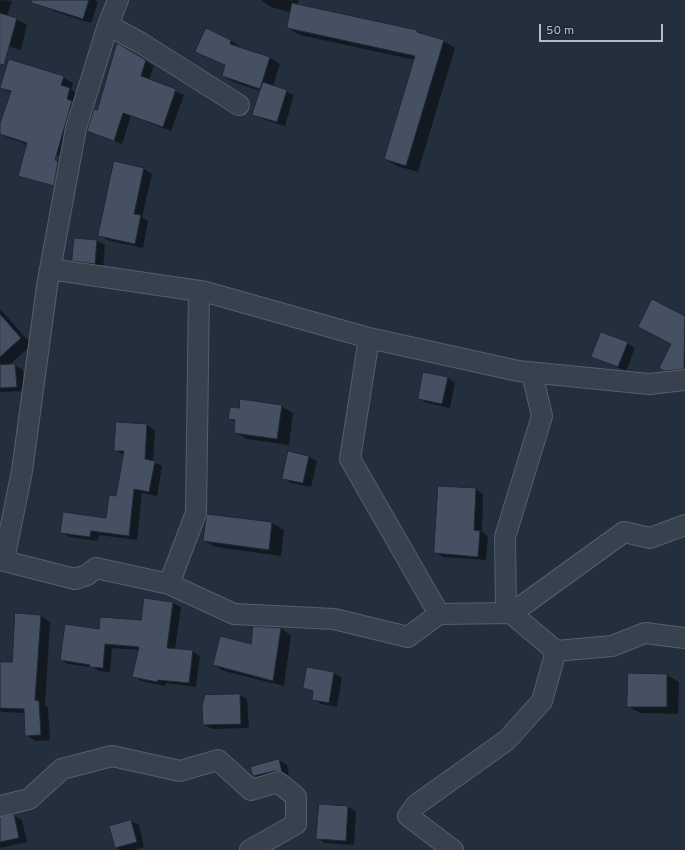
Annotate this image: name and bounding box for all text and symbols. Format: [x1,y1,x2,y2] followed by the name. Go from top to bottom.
[541,16,665,42] scale bar
[546,23,574,39] text: 50 m

